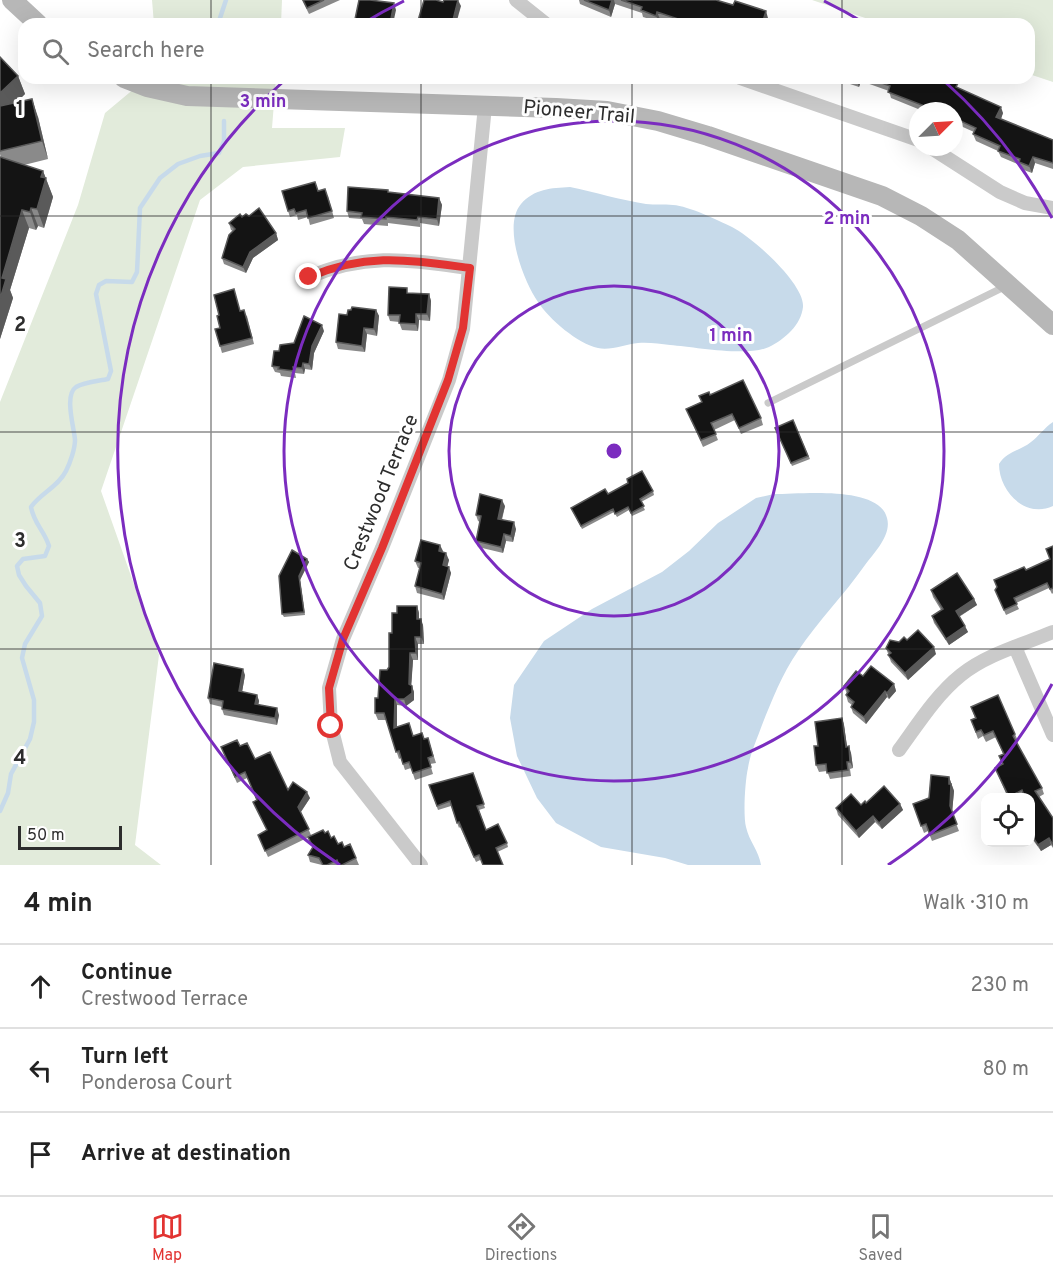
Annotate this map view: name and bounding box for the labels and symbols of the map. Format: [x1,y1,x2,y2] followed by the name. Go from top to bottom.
[240,91,286,114] text: 3 min
[522,95,636,131] street label: Pioneer Trail
[16,97,24,123] text: 1
[909,102,963,156] north arrow
[823,208,871,231] text: 2 min
[295,263,321,289] route end
[14,313,26,339] text: 2
[709,325,753,348] text: 1 min
[339,411,425,575] street label: Crestwood Terrace
[604,441,624,461] centre of rings
[14,529,26,555] text: 3
[317,712,343,738] route start
[14,746,26,772] text: 4
[18,823,122,850] scale bar

